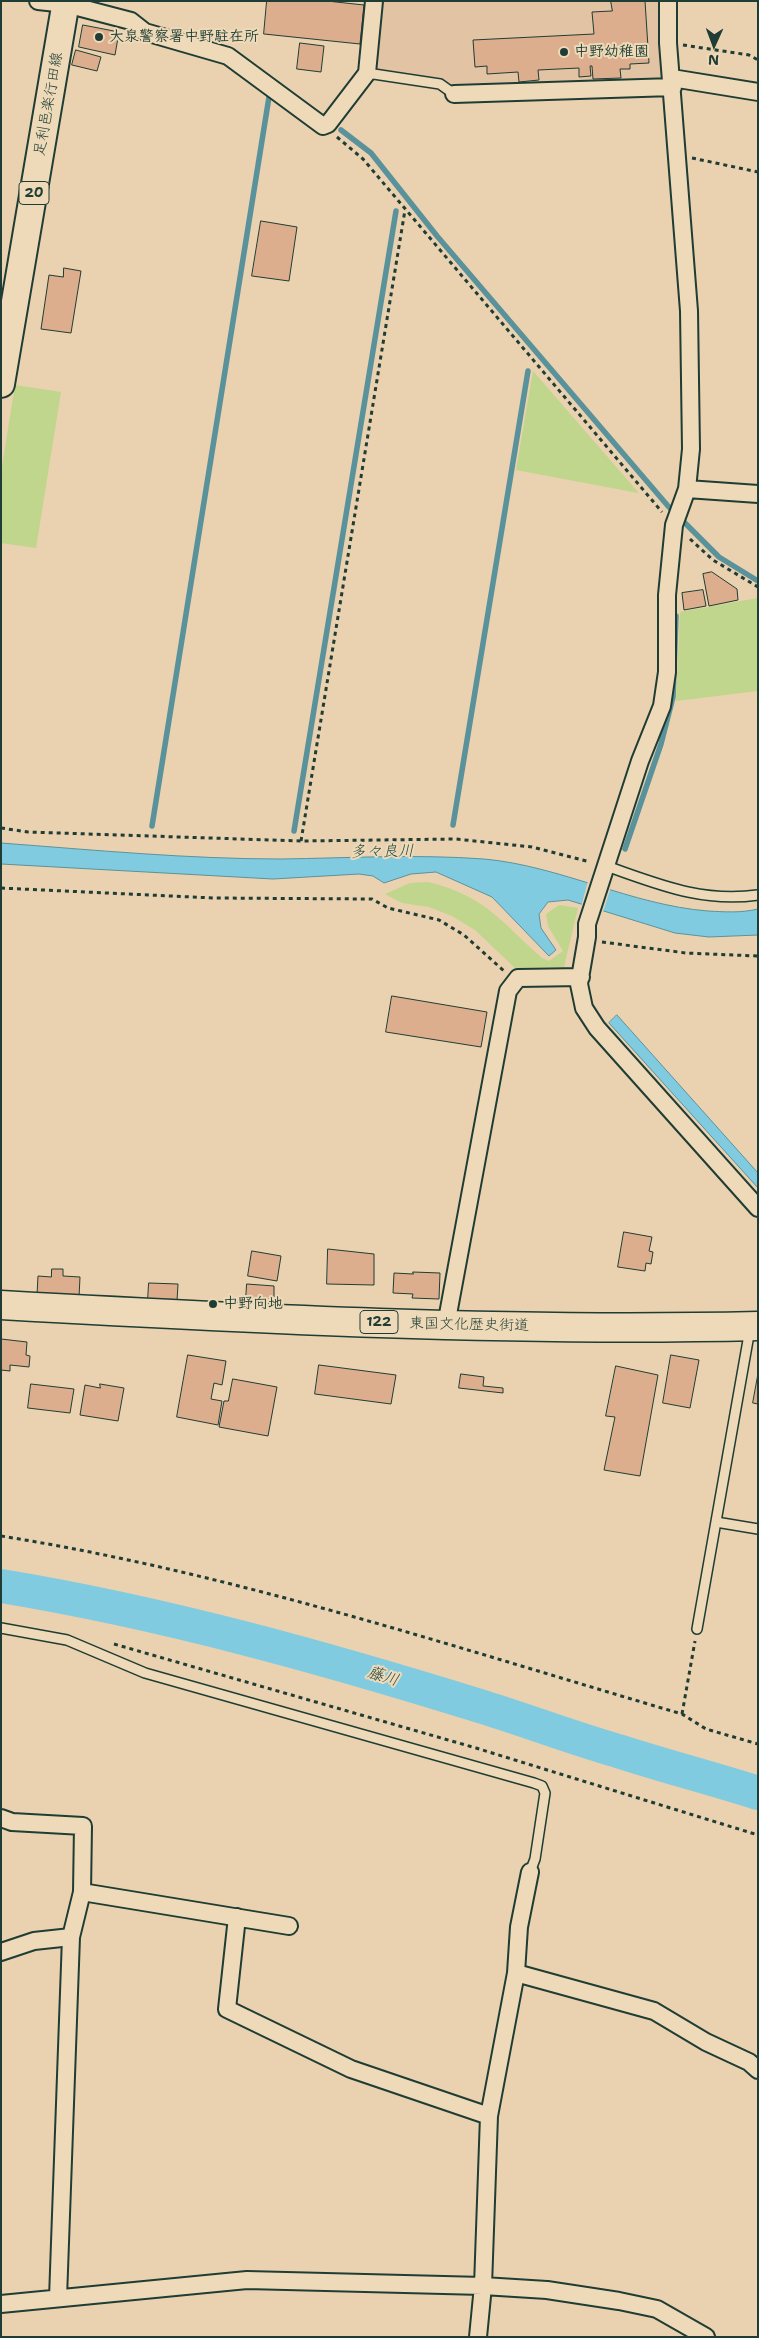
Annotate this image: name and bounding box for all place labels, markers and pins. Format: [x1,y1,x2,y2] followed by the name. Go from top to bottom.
[109,28,259,46] place label: 大泉警察署中野駐在所
[93,31,105,43] marker: 大泉警察署中野駐在所
[574,43,649,61] place label: 中野幼稚園
[558,46,570,58] marker: 中野幼稚園
[223,1295,283,1313] place label: 中野向地
[207,1298,219,1310] marker: 中野向地

